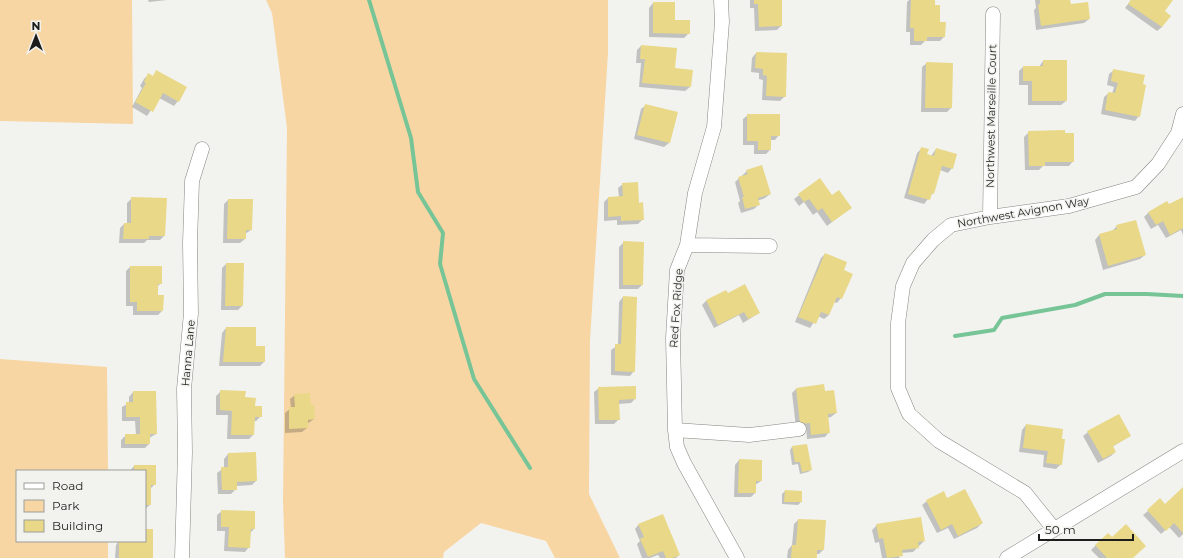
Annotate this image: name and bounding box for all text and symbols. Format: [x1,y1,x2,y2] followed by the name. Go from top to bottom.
[16,16,56,56] north arrow
[32,19,40,33] text: N
[983,43,999,188] street label: Northwest Marseille Court
[956,193,1090,230] street label: Northwest Avignon Way
[666,267,686,348] street label: Red Fox Ridge
[178,319,198,387] street label: Hanna Lane
[16,470,146,542] legend
[52,478,83,493] text: Road
[52,498,80,513] text: Park
[1039,516,1133,542] scale bar
[52,518,103,533] text: Building
[1045,522,1076,537] text: 50 m

